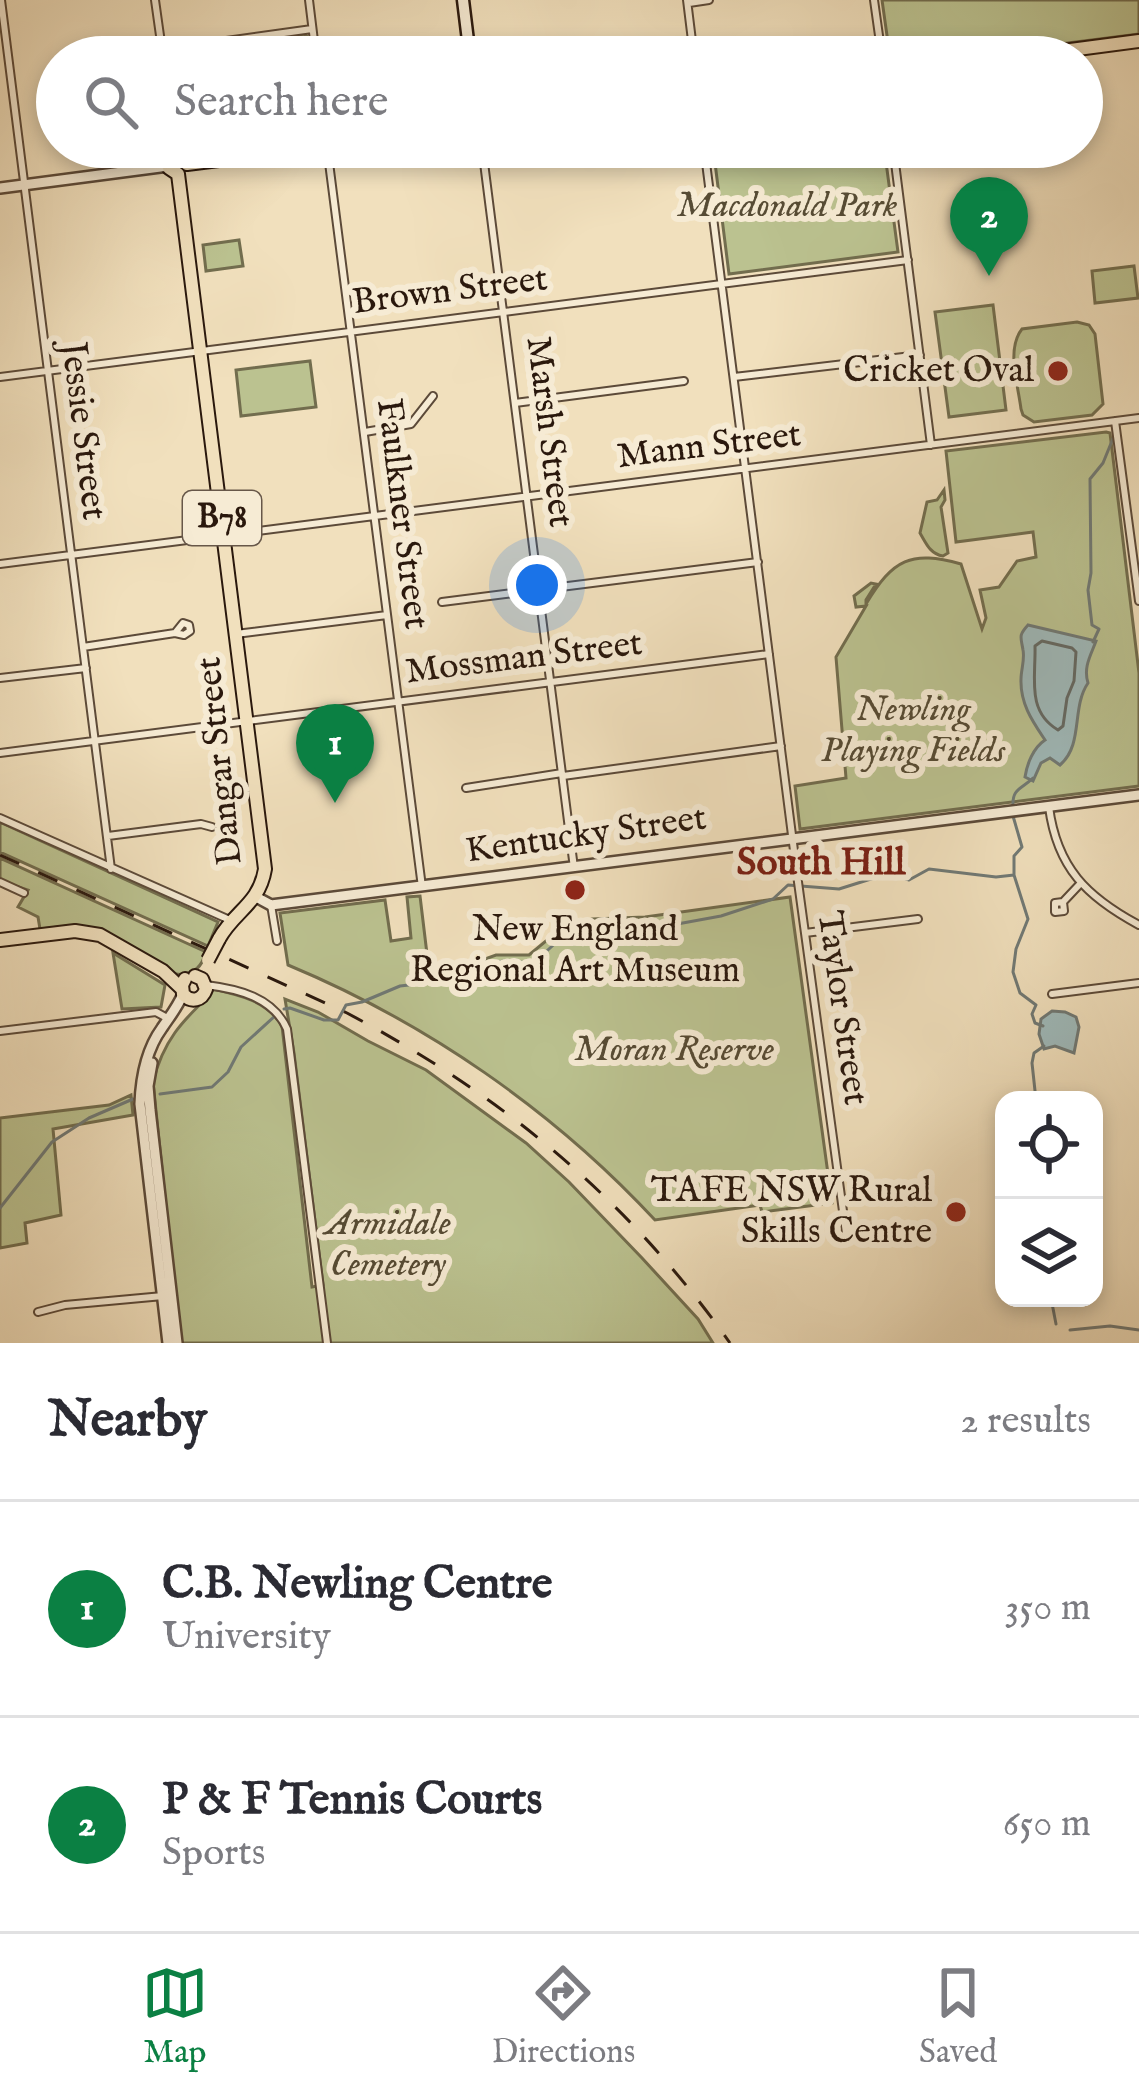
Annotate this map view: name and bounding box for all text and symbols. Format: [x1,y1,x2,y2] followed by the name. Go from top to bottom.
[36,36,1103,168] search box
[78,69,144,135] icon: search
[174,74,388,131] text: Search here
[950,177,1028,276] pin: 2
[676,183,898,229] park label: Macdonald Park
[350,256,550,326] street label: Brown Street
[514,334,584,530] street label: Marsh Street
[49,335,117,523] street label: Jessie Street
[843,348,1034,394] place label: Cricket Oval
[1045,358,1071,384] marker: Cricket Oval
[365,396,439,632] street label: Faulkner Street
[614,412,804,480] street label: Mann Street
[183,491,261,545] road number: B78
[507,555,567,615] your location
[403,621,645,695] street label: Mossman Street
[186,655,254,867] street label: Dangar Street
[821,687,1006,774] park label: Newling Playing Fields
[296,704,374,803] pin: 1
[463,795,709,875] street label: Kentucky Street
[736,839,907,888] district label: South Hill
[562,877,588,903] marker: New England Regional Art Museum
[410,907,740,994] place label: New England Regional Art Museum
[806,908,878,1108] street label: Taylor Street
[574,1027,774,1073] park label: Moran Reserve
[995,1091,1103,1307] map controls
[995,1091,1103,1199] button: locate
[651,1168,932,1255] place label: TAFE NSW Rural Skills Centre
[943,1199,969,1225] marker: TAFE NSW Rural Skills Centre
[995,1199,1103,1307] button: layers
[321,1201,451,1288] park label: Armidale Cemetery
[48,1389,207,1454] text: Nearby
[960,1397,1091,1446] text: 2 results
[162,1556,552,1613] text: C.B. Newling Centre
[80,1584,94,1633] text: 1
[1005,1584,1091,1633] text: 350 m
[162,1613,331,1662] text: University
[162,1772,542,1829] text: P & F Tennis Courts
[78,1800,96,1849] text: 2
[1003,1800,1091,1849] text: 650 m
[162,1829,265,1878] text: Sports
[142,1960,208,2074] tab: Map
[492,1960,635,2074] tab: Directions
[919,1960,997,2074] tab: Saved

